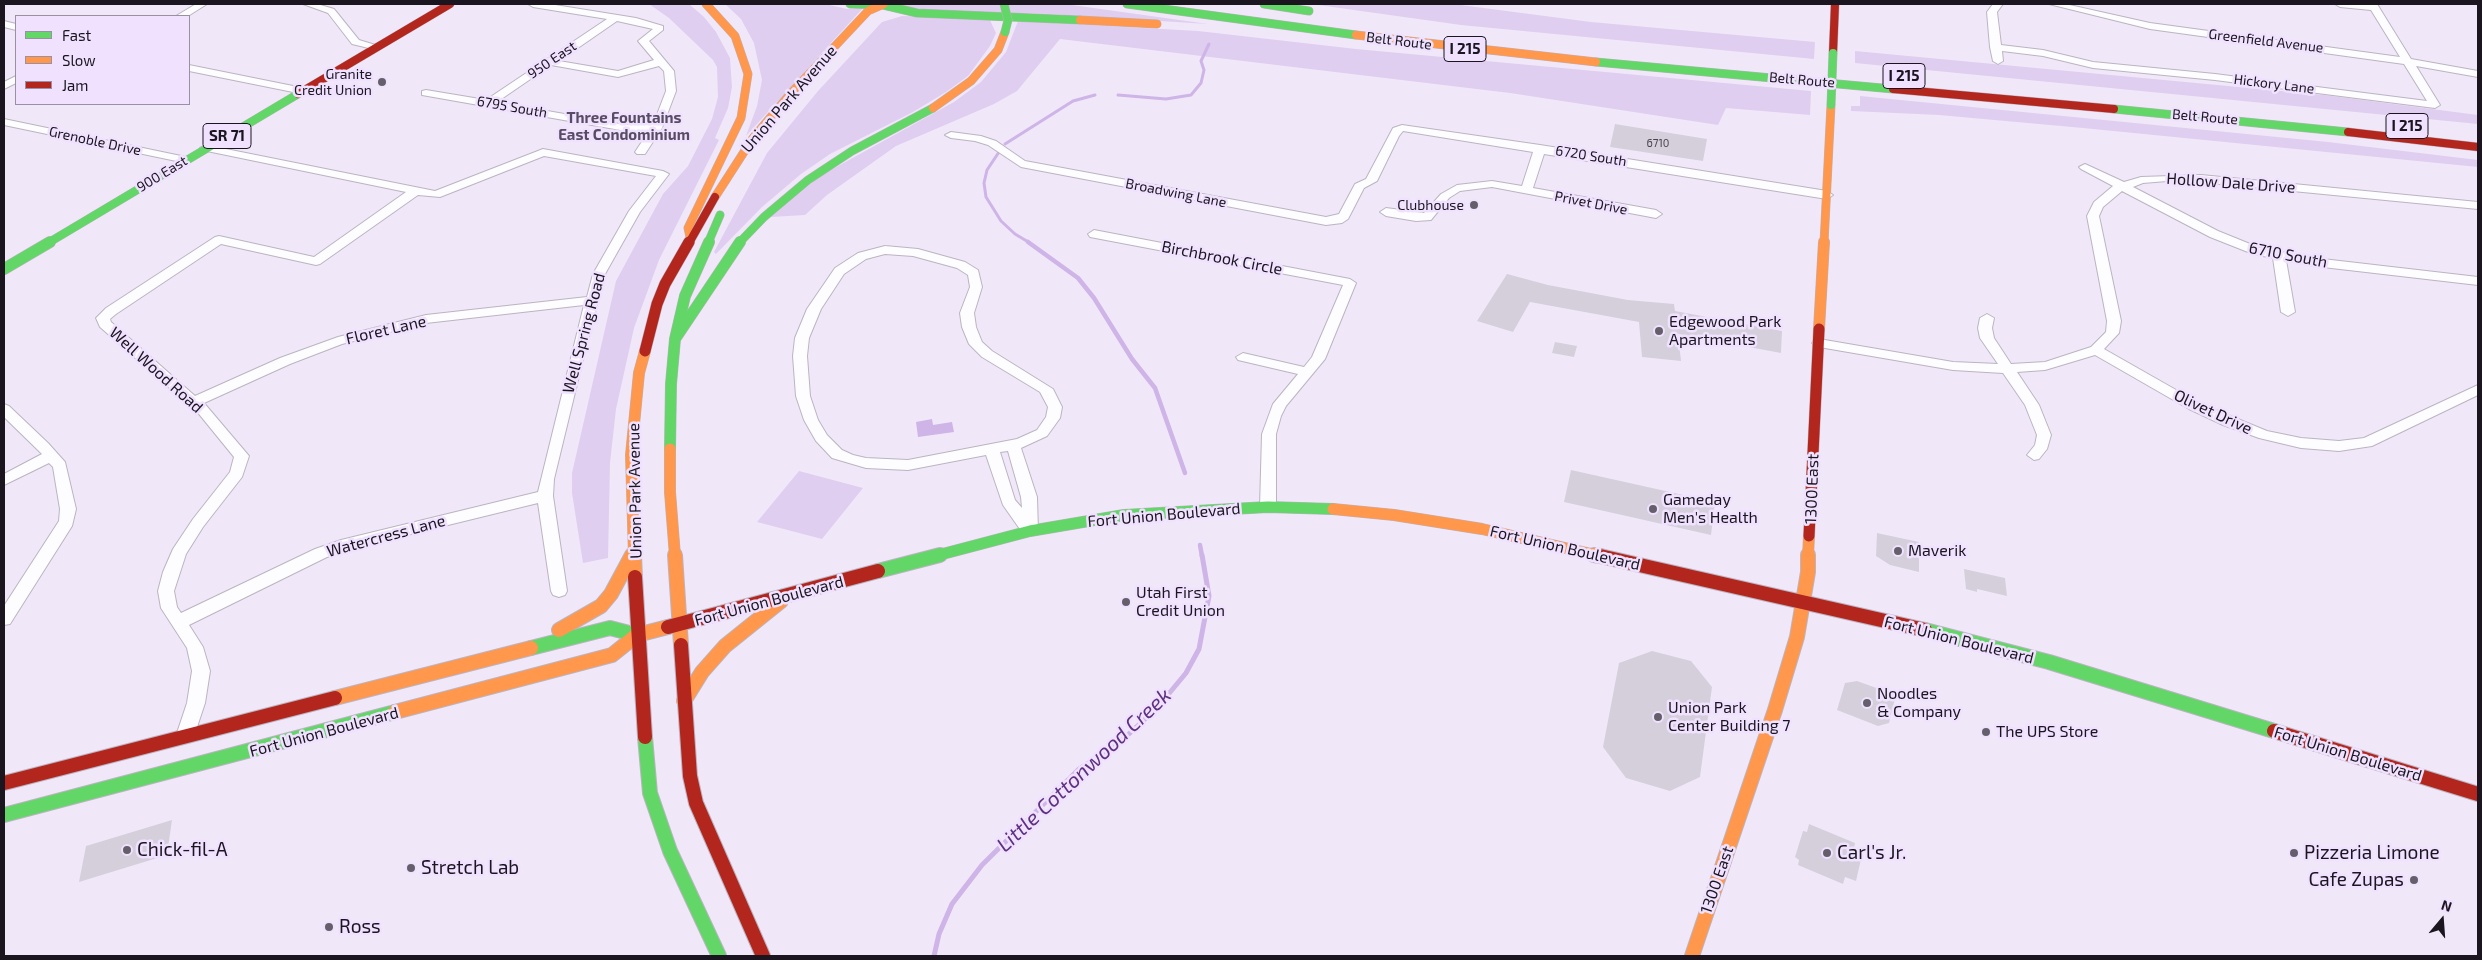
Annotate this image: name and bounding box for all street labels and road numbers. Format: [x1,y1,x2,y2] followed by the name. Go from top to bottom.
[2208,26,2324,56] street label: Greenfield Avenue
[1365,29,1433,53] street label: Belt Route
[1444,36,1486,62] road number: I 215
[524,38,580,82] street label: 950 East
[737,41,841,157] street label: Union Park Avenue
[1883,64,1925,88] road number: I 215
[1768,69,1836,91] street label: Belt Route
[2233,71,2315,97] street label: Hickory Lane
[476,93,548,121] street label: 6795 South
[2171,106,2239,128] street label: Belt Route
[2386,114,2428,138] road number: I 215
[47,123,143,159] street label: Grenoble Drive
[203,124,251,148] road number: SR 71
[1554,142,1628,170] street label: 6720 South
[134,152,190,196] street label: 900 East
[2166,169,2296,197] street label: Hollow Dale Drive
[1124,175,1228,211] street label: Broadwing Lane
[1553,188,1629,218] street label: Privet Drive
[1160,237,1284,279] street label: Birchbrook Circle
[2247,238,2329,272] street label: 6710 South
[559,271,609,395] street label: Well Spring Road
[344,311,428,349] street label: Floret Lane
[105,323,207,417] street label: Well Wood Road
[2171,386,2255,438] street label: Olivet Drive
[624,423,646,559] street label: Union Park Avenue
[1801,454,1823,524] street label: 1300 East
[1087,499,1241,531] street label: Fort Union Boulevard
[325,511,447,561] street label: Watercress Lane
[1488,521,1642,575] street label: Fort Union Boulevard
[692,572,846,630] street label: Fort Union Boulevard
[1882,612,2036,668] street label: Fort Union Boulevard
[247,703,401,761] street label: Fort Union Boulevard
[2272,722,2424,786] street label: Fort Union Boulevard
[1697,844,1737,916] street label: 1300 East

